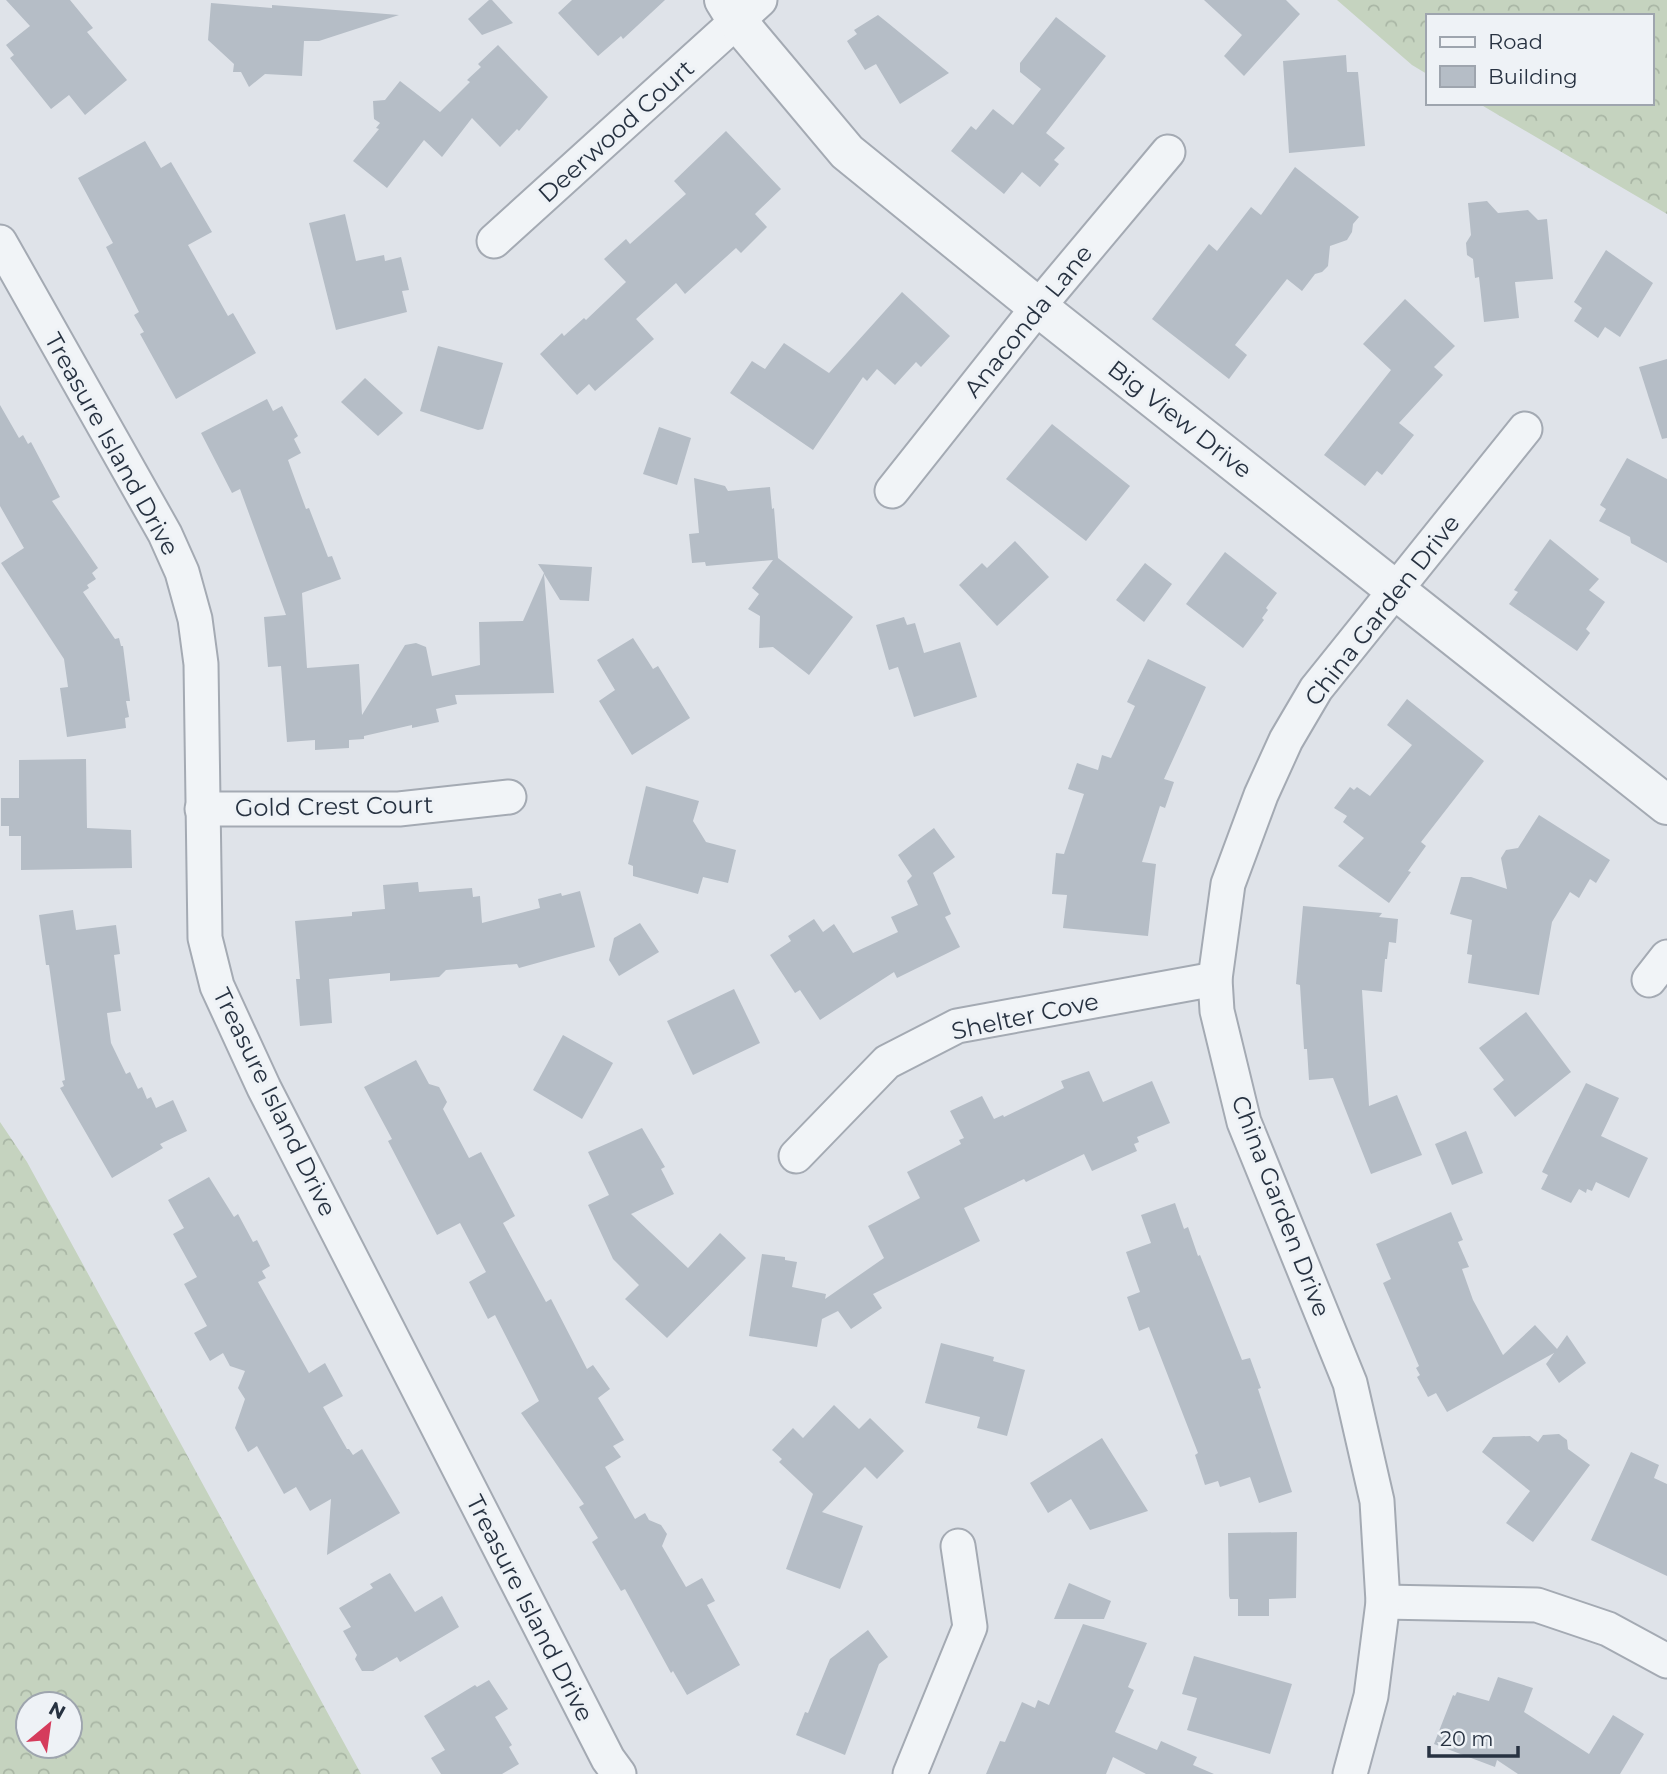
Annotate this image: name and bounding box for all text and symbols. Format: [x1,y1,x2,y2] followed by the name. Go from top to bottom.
[1426,14,1653,105] legend
[1488,29,1543,54] text: Road
[532,53,700,209] street label: Deerwood Court
[1488,64,1578,89] text: Building
[958,239,1098,403] street label: Anaconda Lane
[39,328,185,560] street label: Treasure Island Drive
[1102,354,1258,484] street label: Big View Drive
[1298,509,1466,711] street label: China Garden Drive
[234,790,434,822] street label: Gold Crest Court
[207,983,343,1221] street label: Treasure Island Drive
[949,986,1101,1046] street label: Shelter Cove
[1225,1091,1337,1321] street label: China Garden Drive
[460,1490,600,1726] street label: Treasure Island Drive
[14,1690,84,1760] north arrow
[45,1697,69,1724] text: N
[1429,1714,1518,1758] scale bar
[1440,1726,1494,1751] text: 20 m

